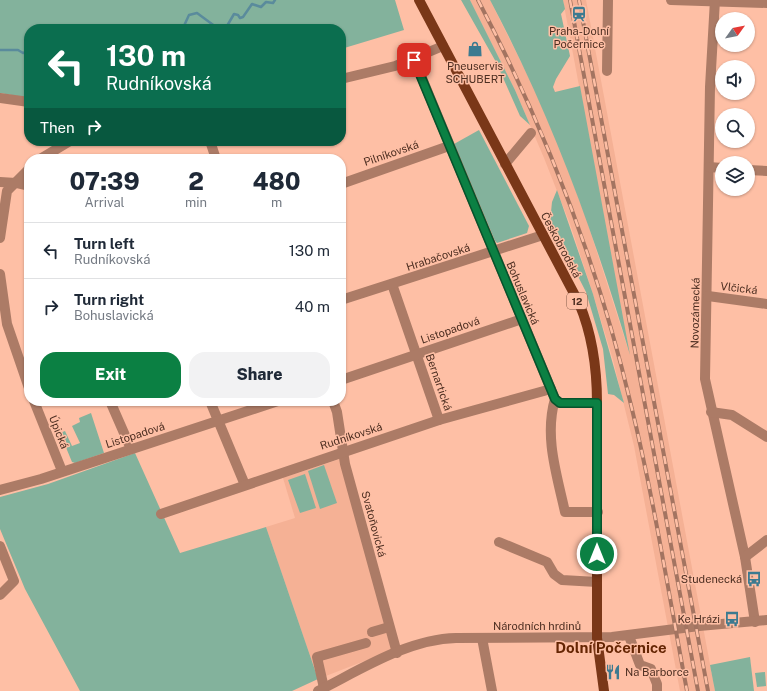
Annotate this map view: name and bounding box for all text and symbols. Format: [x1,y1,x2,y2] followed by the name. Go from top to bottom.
[570,5,588,23] station icon: Praha-Dolní Počernice
[715,12,755,52] north arrow
[715,12,755,196] map controls
[549,25,609,50] place label: Praha-Dolní Počernice
[106,39,186,72] text: 130 m
[40,40,92,92] icon: left
[466,40,484,58] shop icon: Pneuservis SCHUBERT
[397,43,431,77] pin
[403,49,425,71] icon: arrive
[445,60,505,85] place label: Pneuservis SCHUBERT
[715,60,755,100] button: sound
[106,73,212,94] text: Rudníkovská
[715,108,755,148] button: search
[83,116,105,138] icon: right
[40,119,75,136] text: Then
[362,138,420,168] street label: Pilníkovská
[715,156,755,196] button: layers
[69,167,140,195] text: 07:39
[188,167,204,195] text: 2
[252,167,301,195] text: 480
[84,195,125,210] text: Arrival
[185,195,207,210] text: min
[271,195,282,210] text: m
[539,210,584,280] street label: Českobrodská
[74,235,135,252] text: Turn left
[40,240,62,262] icon: left
[405,241,471,273] street label: Hrabačovská
[289,242,330,259] text: 130 m
[74,252,150,267] text: Rudníkovská
[504,260,542,326] street label: Bohuslavická
[688,277,702,349] street label: Novozámecká
[720,280,758,296] street label: Vlčická
[74,291,144,308] text: Turn right
[567,293,587,309] road number: 12
[40,296,62,318] icon: right
[295,298,330,315] text: 40 m
[74,308,154,323] text: Bohuslavická
[419,314,481,346] street label: Listopadová
[40,352,181,398] button: Exit
[189,352,330,398] button: Share
[424,352,454,412] street label: Bernartická
[47,413,72,450] street label: Úpická
[104,420,166,450] street label: Listopadová
[318,420,384,452] street label: Rudníkovská
[359,490,389,558] street label: Svatoňovická
[576,533,618,575] position arrow
[745,570,763,588] bus stop icon: Studenecká
[681,573,742,585] place label: Studenecká
[723,610,741,628] bus stop icon: Ke Hrázi
[677,613,720,625] place label: Ke Hrázi
[493,620,581,632] street label: Národních hrdinů
[555,639,667,656] district label: Dolní Počernice
[604,663,622,681] restaurant icon: Na Barborce
[625,666,689,678] place label: Na Barborce

